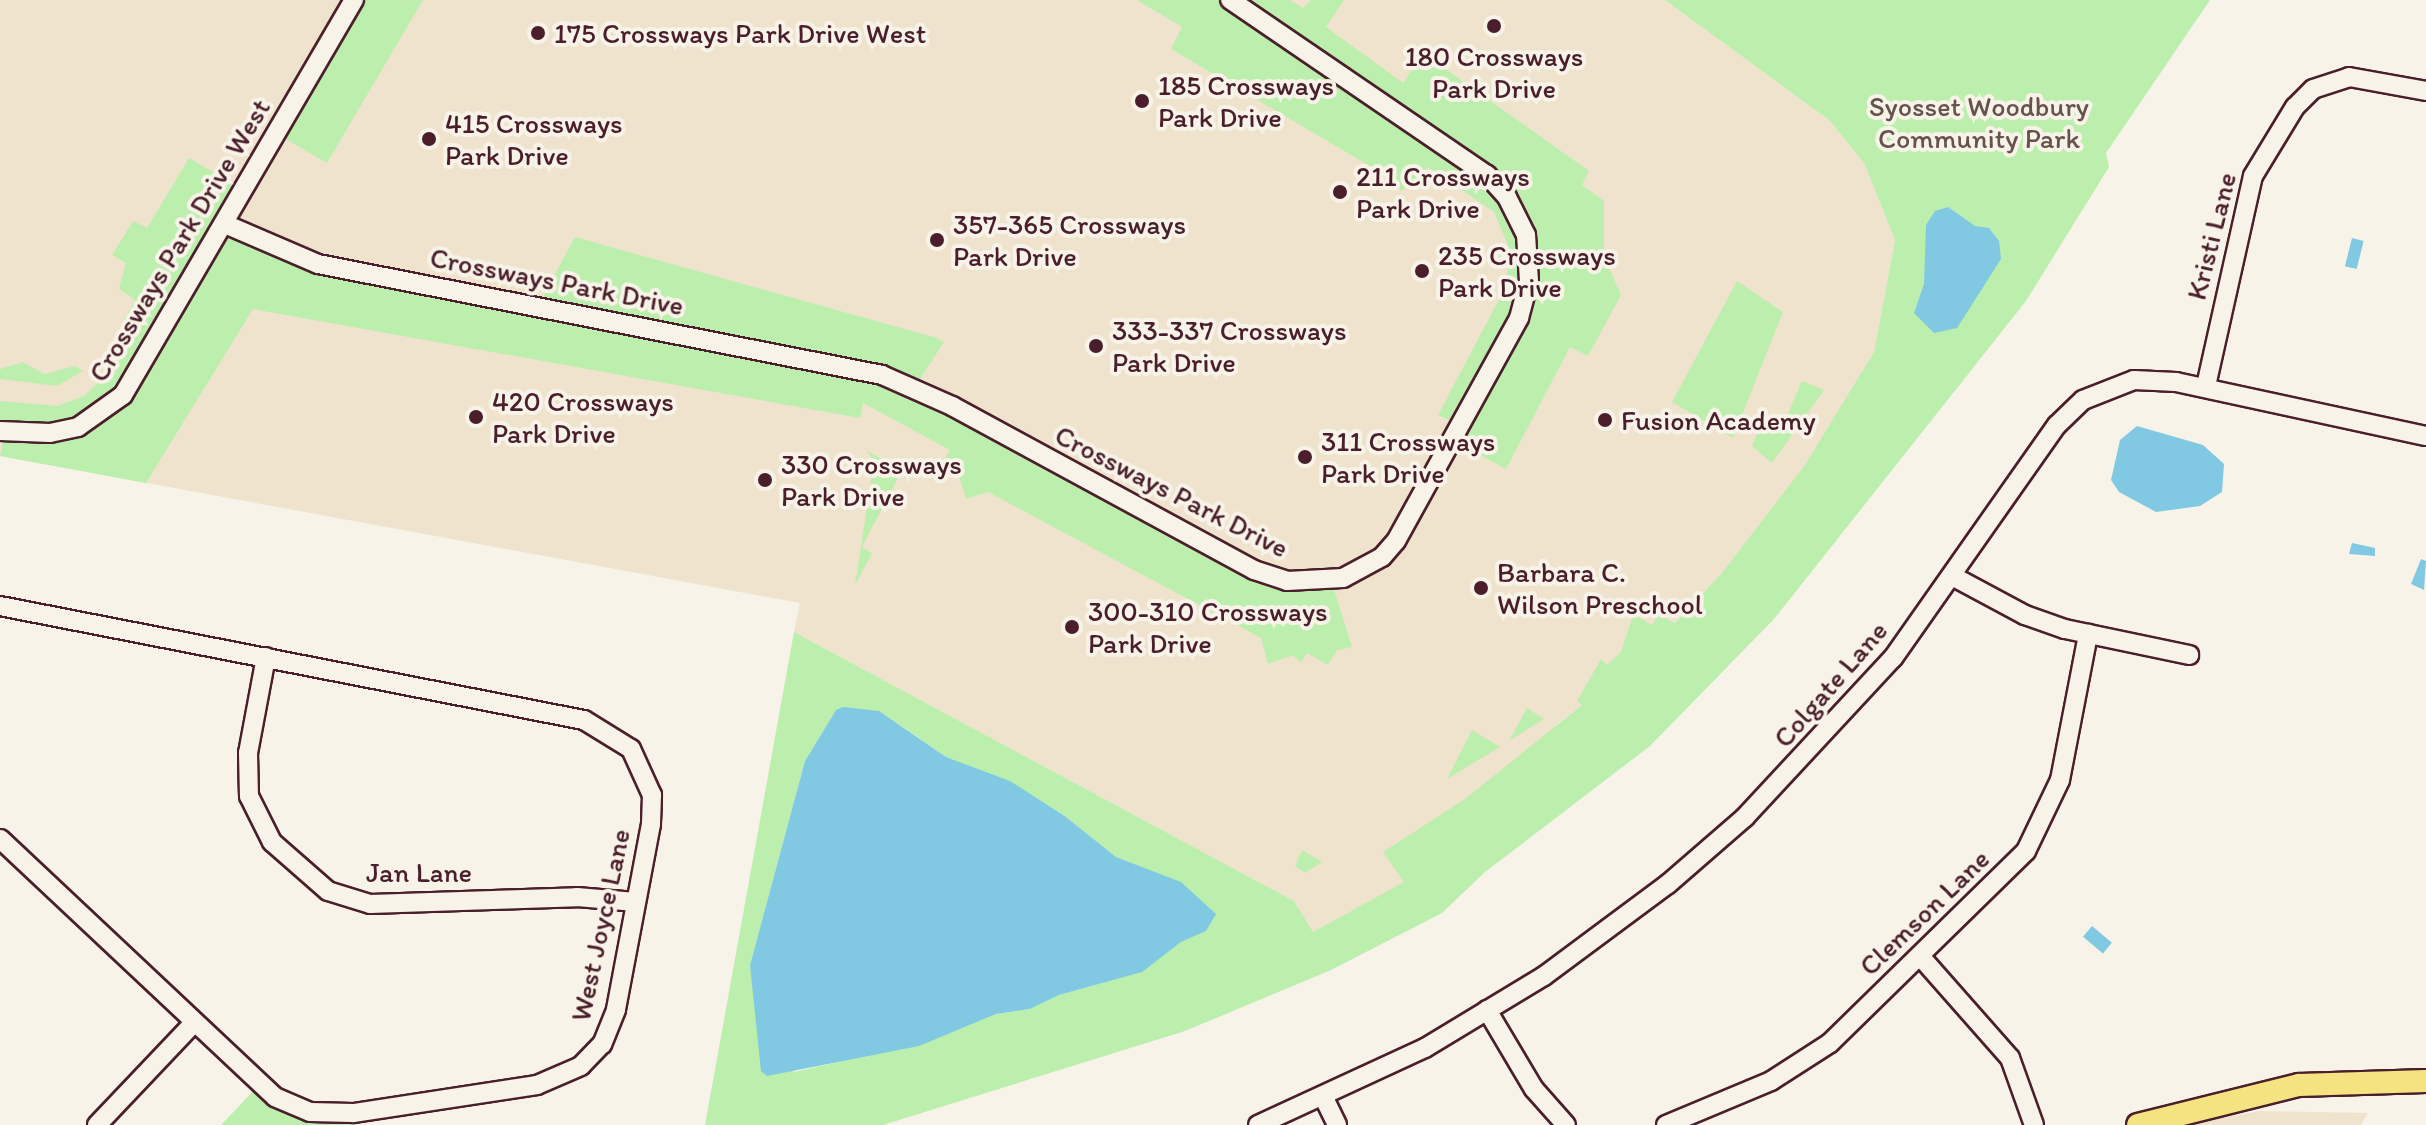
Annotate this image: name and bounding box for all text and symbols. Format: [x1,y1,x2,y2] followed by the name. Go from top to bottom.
[554,16,925,50] place label: 175 Crossways Park Drive West
[1485,17,1503,35] marker: 180 Crossways Park Drive
[529,24,547,42] marker: 175 Crossways Park Drive West
[1405,39,1583,105] place label: 180 Crossways Park Drive
[1158,68,1334,134] place label: 185 Crossways Park Drive
[1869,89,2089,155] park label: Syosset Woodbury Community Park
[1133,92,1151,110] marker: 185 Crossways Park Drive
[81,93,277,387] street label: Crossways Park Drive West
[445,106,623,172] place label: 415 Crossways Park Drive
[420,130,438,148] marker: 415 Crossways Park Drive
[1356,159,1530,225] place label: 211 Crossways Park Drive
[2179,169,2243,303] street label: Kristi Lane
[1331,183,1349,201] marker: 211 Crossways Park Drive
[953,207,1186,273] place label: 357-365 Crossways Park Drive
[928,231,946,249] marker: 357-365 Crossways Park Drive
[1438,238,1616,304] place label: 235 Crossways Park Drive
[427,240,687,322] street label: Crossways Park Drive
[1413,262,1431,280] marker: 235 Crossways Park Drive
[1112,313,1347,379] place label: 333-337 Crossways Park Drive
[1087,337,1105,355] marker: 333-337 Crossways Park Drive
[492,384,674,450] place label: 420 Crossways Park Drive
[1621,403,1816,437] place label: Fusion Academy
[467,408,485,426] marker: 420 Crossways Park Drive
[1596,411,1614,429] marker: Fusion Academy
[1050,418,1294,564] street label: Crossways Park Drive
[1321,424,1495,490] place label: 311 Crossways Park Drive
[781,447,962,513] place label: 330 Crossways Park Drive
[1296,448,1314,466] marker: 311 Crossways Park Drive
[756,471,774,489] marker: 330 Crossways Park Drive
[1497,555,1702,621] place label: Barbara C. Wilson Preschool
[1472,579,1490,597] marker: Barbara C. Wilson Preschool
[1088,594,1328,660] place label: 300-310 Crossways Park Drive
[1766,614,1894,754] street label: Colgate Lane
[1063,618,1081,636] marker: 300-310 Crossways Park Drive
[563,825,637,1025] street label: West Joyce Lane
[1852,841,1996,983] street label: Clemson Lane
[365,855,473,889] street label: Jan Lane

